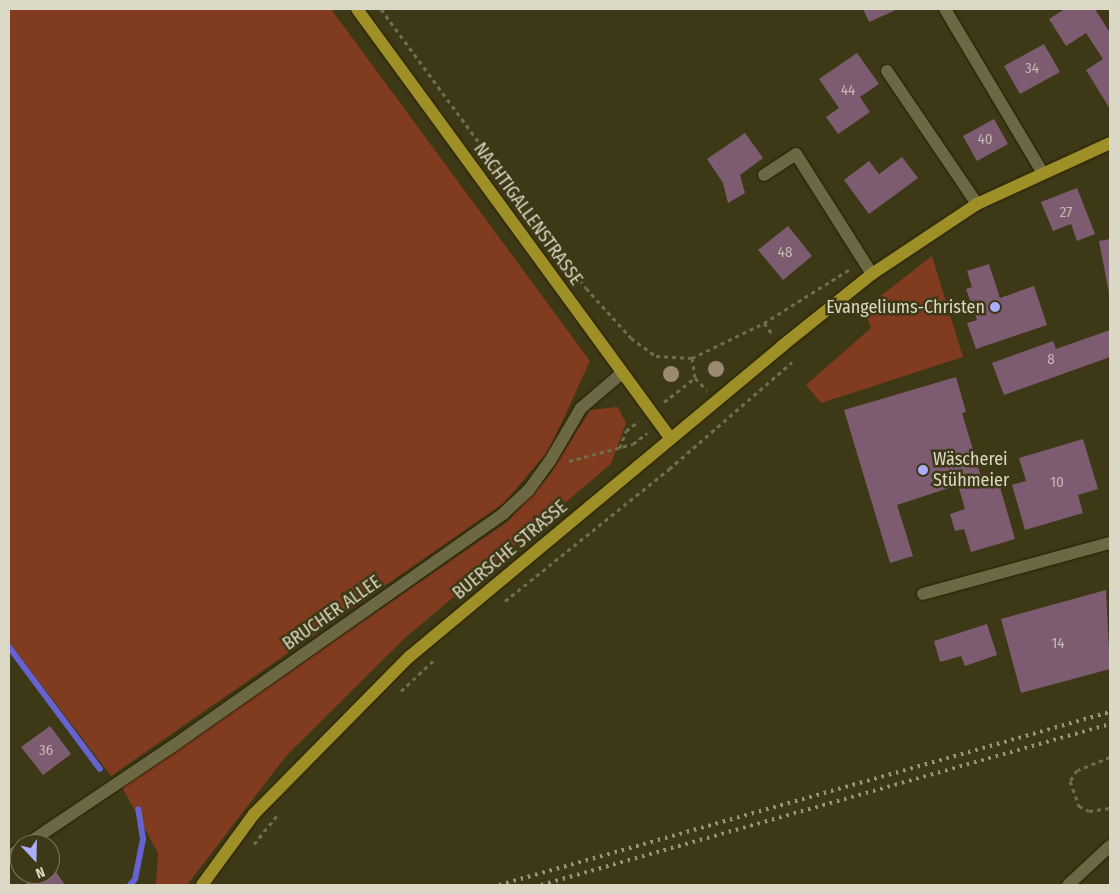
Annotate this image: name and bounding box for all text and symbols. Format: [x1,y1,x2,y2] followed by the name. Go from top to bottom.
[1025,60,1039,78] house number: 34
[841,82,855,100] house number: 44
[977,131,993,149] house number: 40
[469,139,587,289] street label: NACHTIGALLENSTRASSE
[1060,204,1072,222] house number: 27
[778,244,792,262] house number: 48
[826,296,985,318] place label: Evangeliums-Christen
[989,301,1001,313] marker: Evangeliums-Christen
[1047,351,1055,369] house number: 8
[933,449,1009,492] place label: Wäscherei Stühmeier
[917,464,929,476] marker: Wäscherei Stühmeier
[1050,474,1064,492] house number: 10
[449,496,571,604] street label: BUERSCHE STRASSE
[279,571,385,655] street label: BRUCHER ALLEE
[1051,635,1065,653] house number: 14
[39,742,53,760] house number: 36
[10,834,60,884] north arrow
[33,863,47,882] text: N

